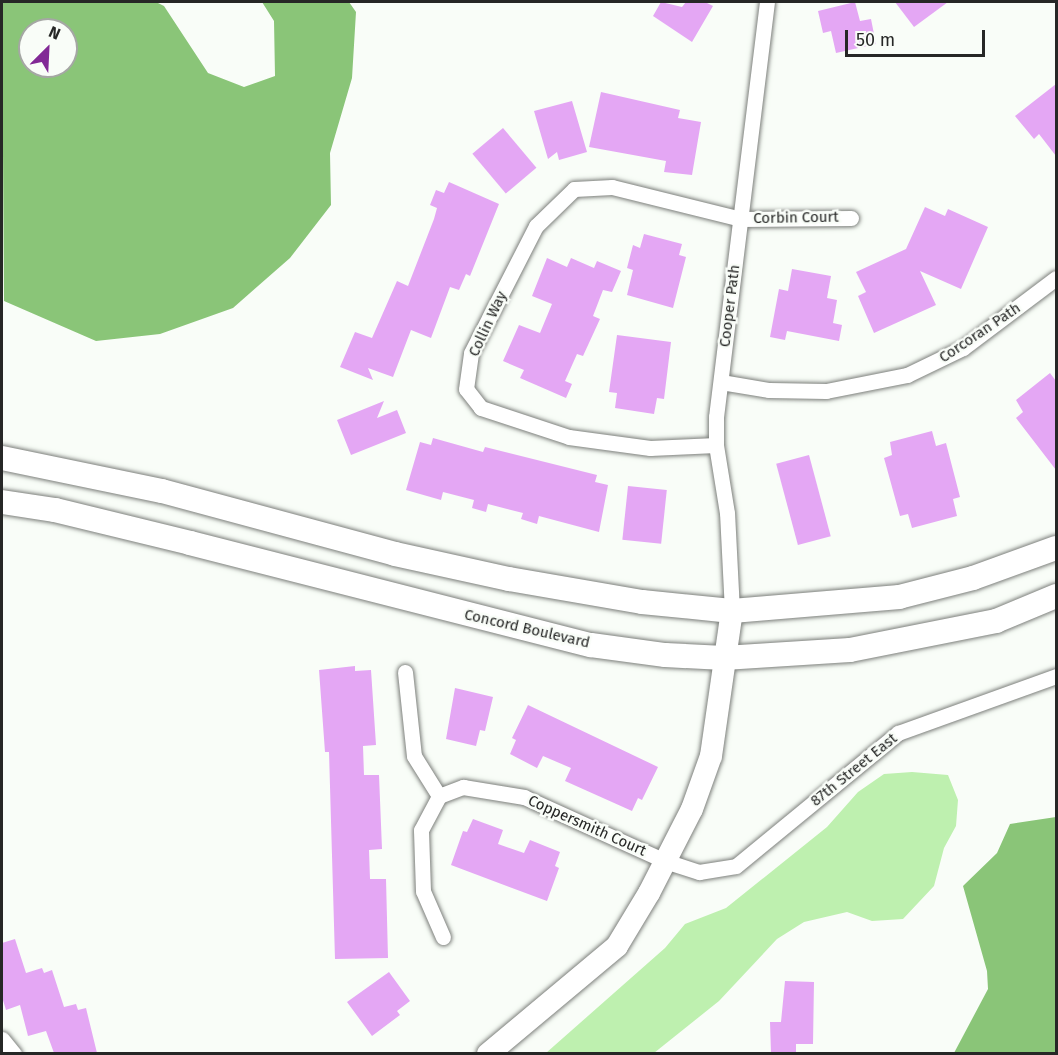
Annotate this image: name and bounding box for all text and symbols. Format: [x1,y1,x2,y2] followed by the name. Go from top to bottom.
[18,18,78,78] north arrow
[848,18,988,56] scale bar
[46,22,63,44] text: N
[856,29,895,51] text: 50 m
[753,208,839,228] street label: Corbin Court
[716,264,744,348] street label: Cooper Path
[465,289,511,359] street label: Collin Way
[936,299,1024,367] street label: Corcoran Path
[463,606,591,652] street label: Concord Boulevard
[807,730,901,810] street label: 87th Street East
[525,792,649,860] street label: Coppersmith Court

